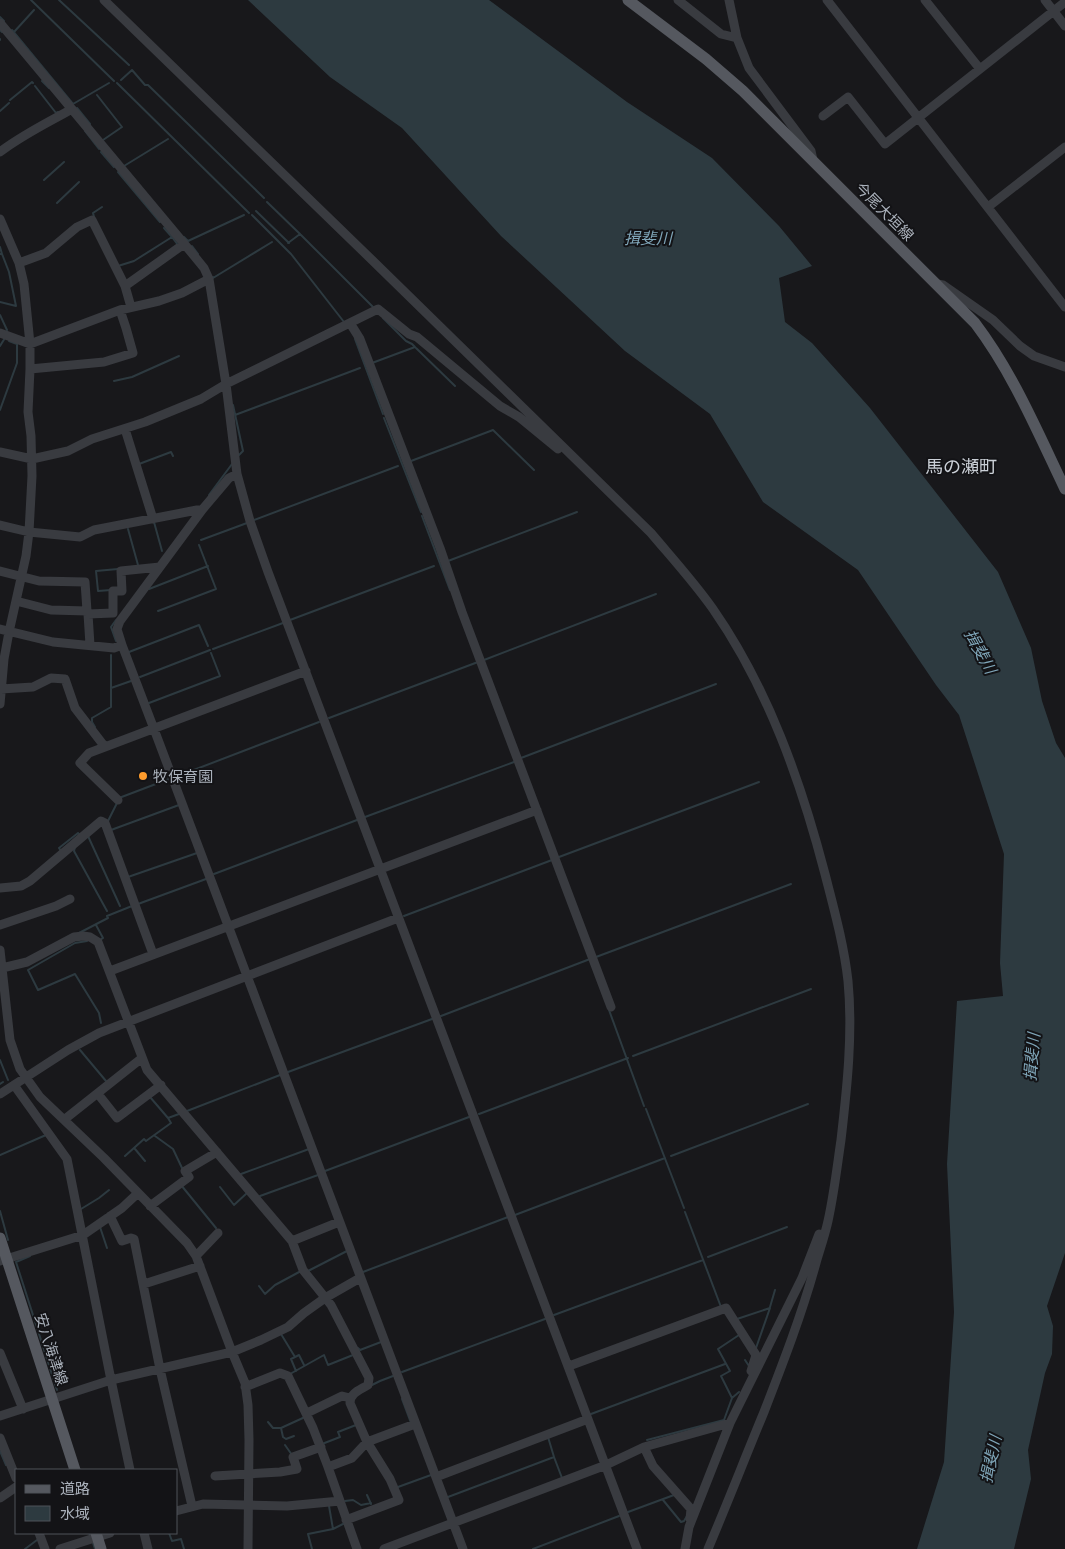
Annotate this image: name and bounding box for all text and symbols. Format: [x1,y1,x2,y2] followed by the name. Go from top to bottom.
[852,178,918,244] street label: 今尾大垣線
[624,228,674,247] water label: 揖斐川
[925,455,997,477] district label: 馬の瀬町
[961,625,1002,678] water label: 揖斐川
[153,767,213,785] place label: 牧保育園
[137,770,149,782] marker: 牧保育園
[1019,1030,1043,1082] water label: 揖斐川
[32,1311,72,1387] street label: 安八海津線
[976,1432,1005,1484] water label: 揖斐川
[15,1469,178,1534] legend
[60,1479,90,1497] text: 道路
[60,1504,90,1522] text: 水域

